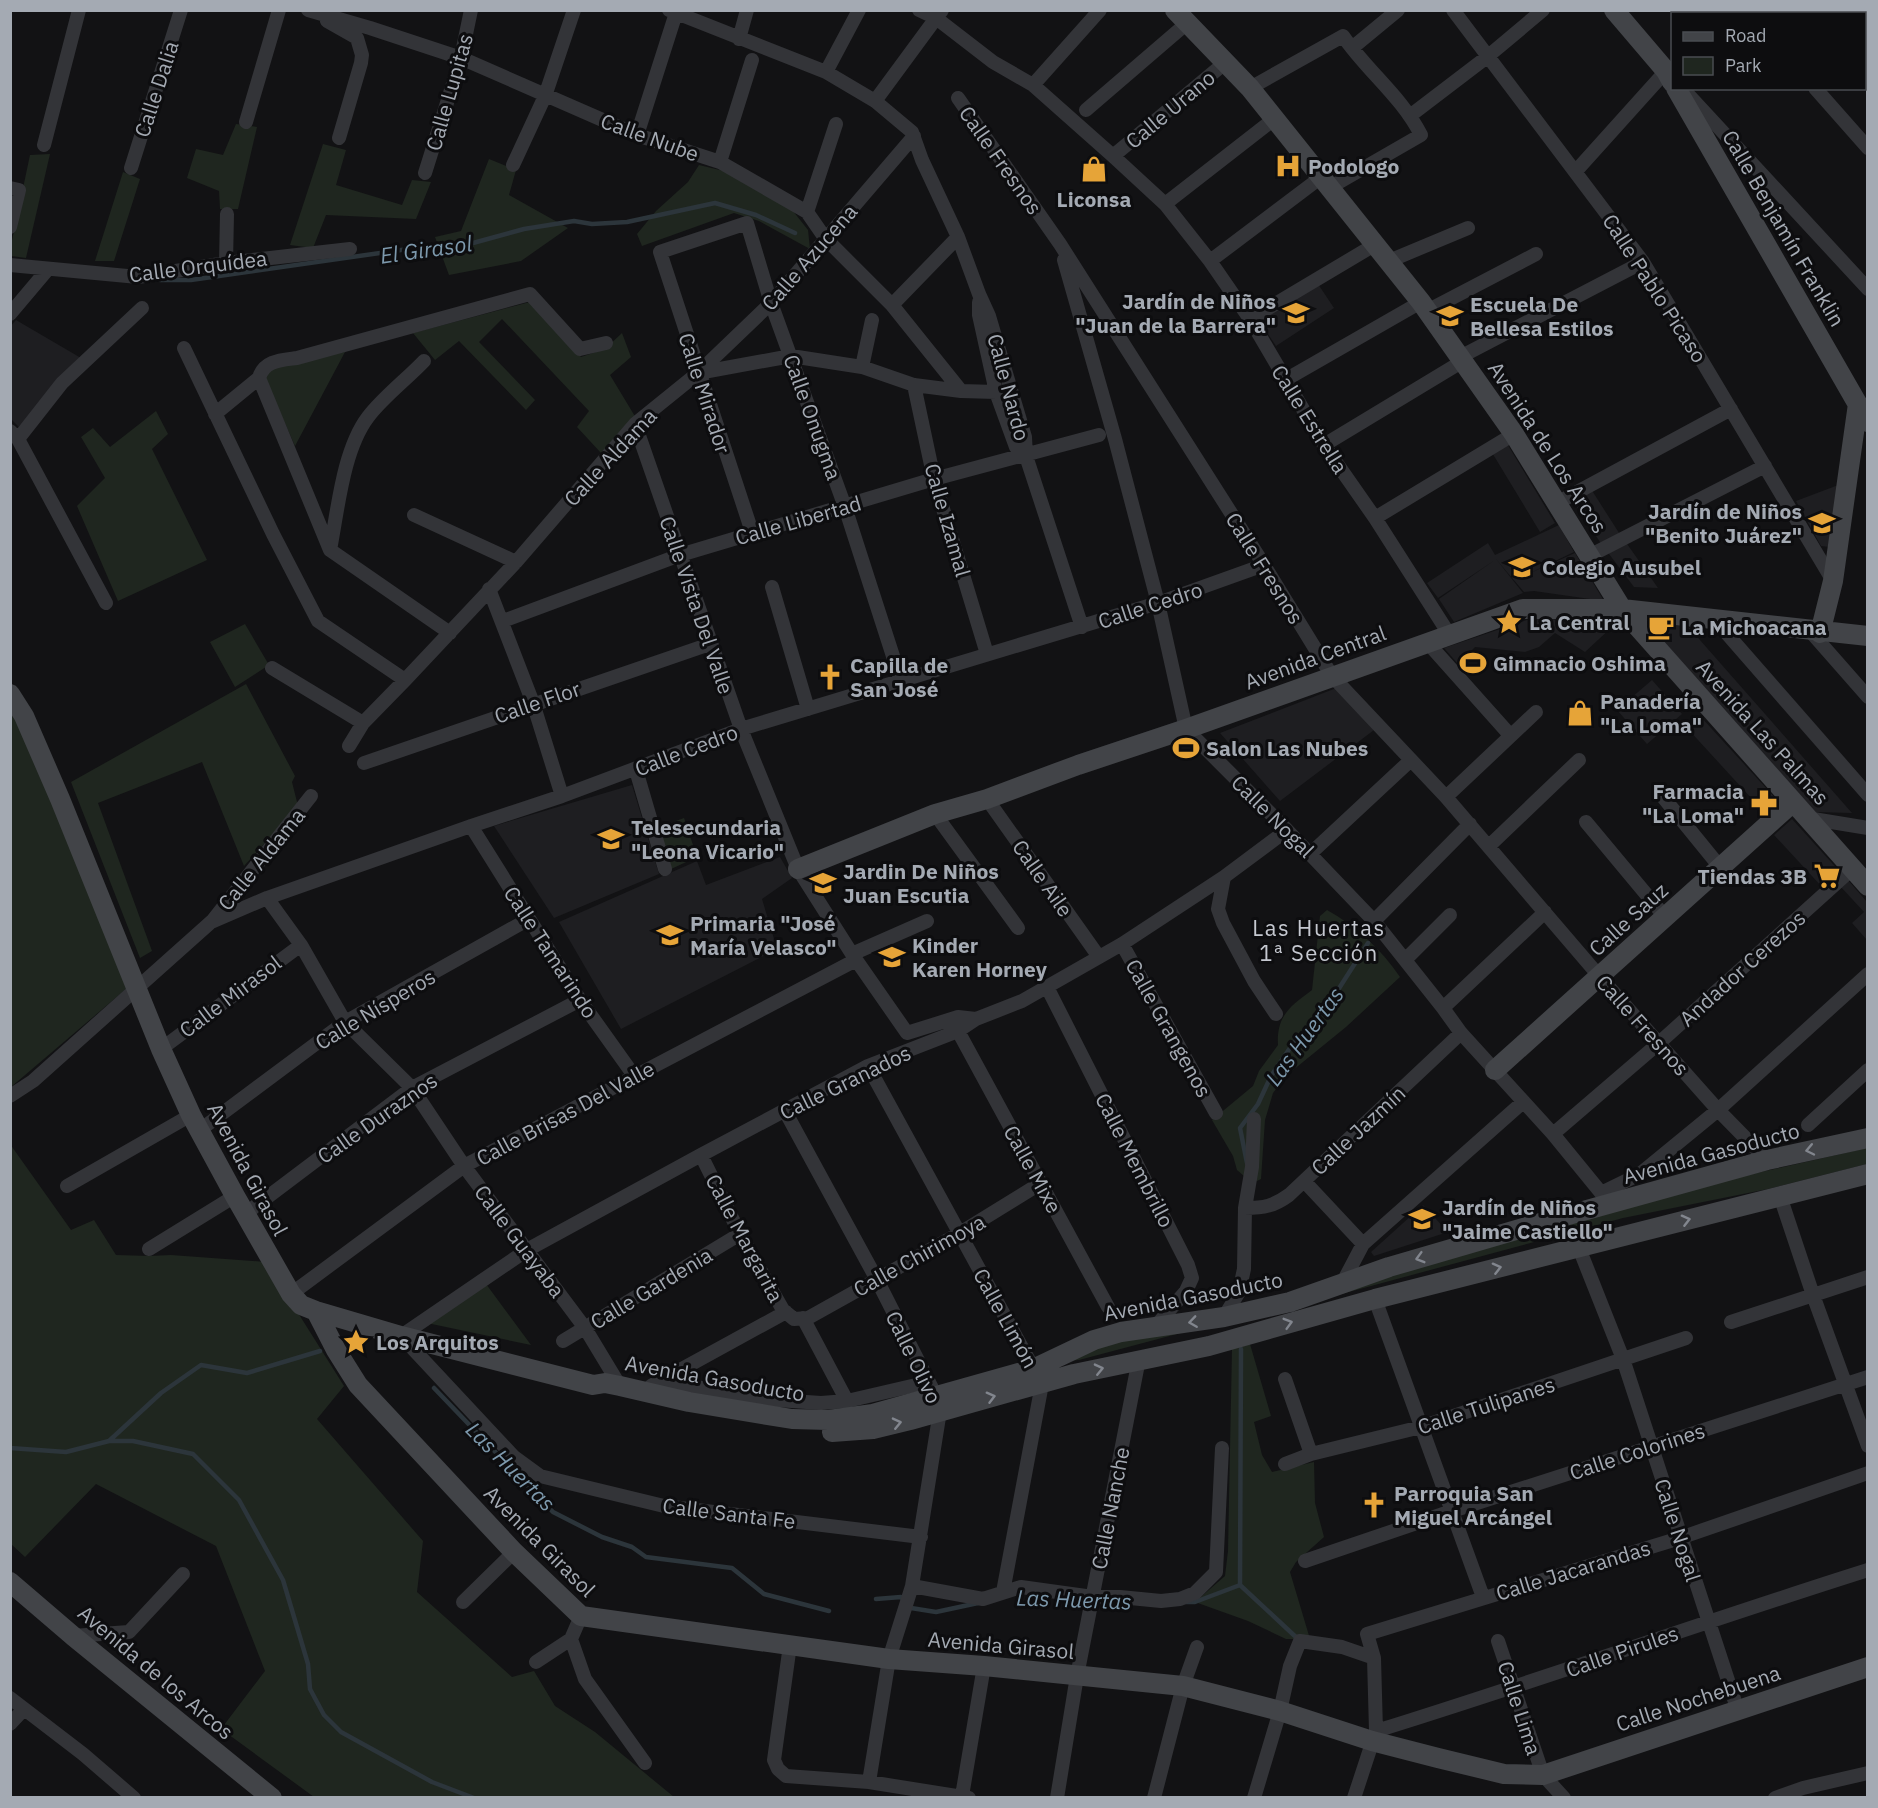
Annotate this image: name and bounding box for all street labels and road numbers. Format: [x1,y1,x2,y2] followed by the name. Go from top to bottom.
[419,30,479,154] street label: Calle Lupitas
[127,37,185,141] street label: Calle Dalia
[1119,63,1221,155] street label: Calle Urano
[953,100,1049,220] street label: Calle Fresnos
[597,106,703,168] street label: Calle Nube
[1716,125,1852,331] street label: Calle Benjamín Franklin
[755,198,863,316] street label: Calle Azucena
[1596,208,1714,368] street label: Calle Pablo Picaso
[127,244,269,288] street label: Calle Orquídea
[672,329,738,457] street label: Calle Mirador
[981,330,1037,444] street label: Calle Nardo
[777,350,849,484] street label: Calle Onugma
[1482,356,1614,538] street label: Avenida de Los Arcos
[1265,359,1355,479] street label: Calle Estrella
[557,402,663,512] street label: Calle Aldama
[918,460,978,580] street label: Calle Izamal
[732,489,864,551] street label: Calle Libertad
[1220,507,1310,629] street label: Calle Fresnos
[653,512,741,698] street label: Calle Vista Del Valle
[1094,575,1206,635] street label: Calle Cedro
[1240,618,1390,696] street label: Avenida Central
[1690,653,1836,811] street label: Avenida Las Palmas
[490,674,584,730] street label: Calle Flor
[630,718,742,782] street label: Calle Cedro
[1225,768,1321,864] street label: Calle Nogal
[211,802,311,916] street label: Calle Aldama
[1006,834,1080,922] street label: Calle Aile
[1583,876,1674,962] street label: Calle Sauz
[498,881,604,1023] street label: Calle Tamarindo
[1673,904,1811,1032] street label: Andador Cerezos
[173,948,287,1044] street label: Calle Mirasol
[1119,954,1219,1102] street label: Calle Grangenos
[310,962,440,1056] street label: Calle Nísperos
[1590,969,1696,1081] street label: Calle Fresnos
[775,1038,915,1126] street label: Calle Granados
[471,1054,659,1172] street label: Calle Brisas Del Valle
[311,1066,443,1170] street label: Calle Duraznos
[1305,1079,1411,1181] street label: Calle Jazmín
[1089,1088,1181,1232] street label: Calle Membrillo
[201,1098,295,1241] street label: Avenida Girasol
[1620,1116,1802,1190] street label: Avenida Gasoducto
[997,1120,1069,1218] street label: Calle Mixe
[699,1169,791,1307] street label: Calle Margarita
[468,1179,572,1303] street label: Calle Guayaba
[848,1207,990,1303] street label: Calle Chirimoya
[585,1241,717,1335] street label: Calle Gardenia
[967,1263,1045,1373] street label: Calle Limón
[1101,1265,1285,1327] street label: Avenida Gasoducto
[880,1306,948,1408] street label: Calle Olivo
[623,1348,807,1408] street label: Avenida Gasoducto
[1414,1370,1558,1440] street label: Calle Tulipanes
[1566,1416,1708,1486] street label: Calle Colorines
[1084,1444,1136,1572] street label: Calle Nanche
[1648,1475,1708,1585] street label: Calle Nogal
[478,1479,602,1603] street label: Avenida Girasol
[661,1491,797,1535] street label: Calle Santa Fe
[1492,1533,1654,1607] street label: Calle Jacarandas
[72,1599,240,1745] street label: Avenida de los Arcos
[1562,1619,1682,1683] street label: Calle Pirules
[927,1625,1076,1665] street label: Avenida Girasol
[1492,1657,1548,1759] street label: Calle Lima
[1612,1658,1784,1738] street label: Calle Nochebuena

